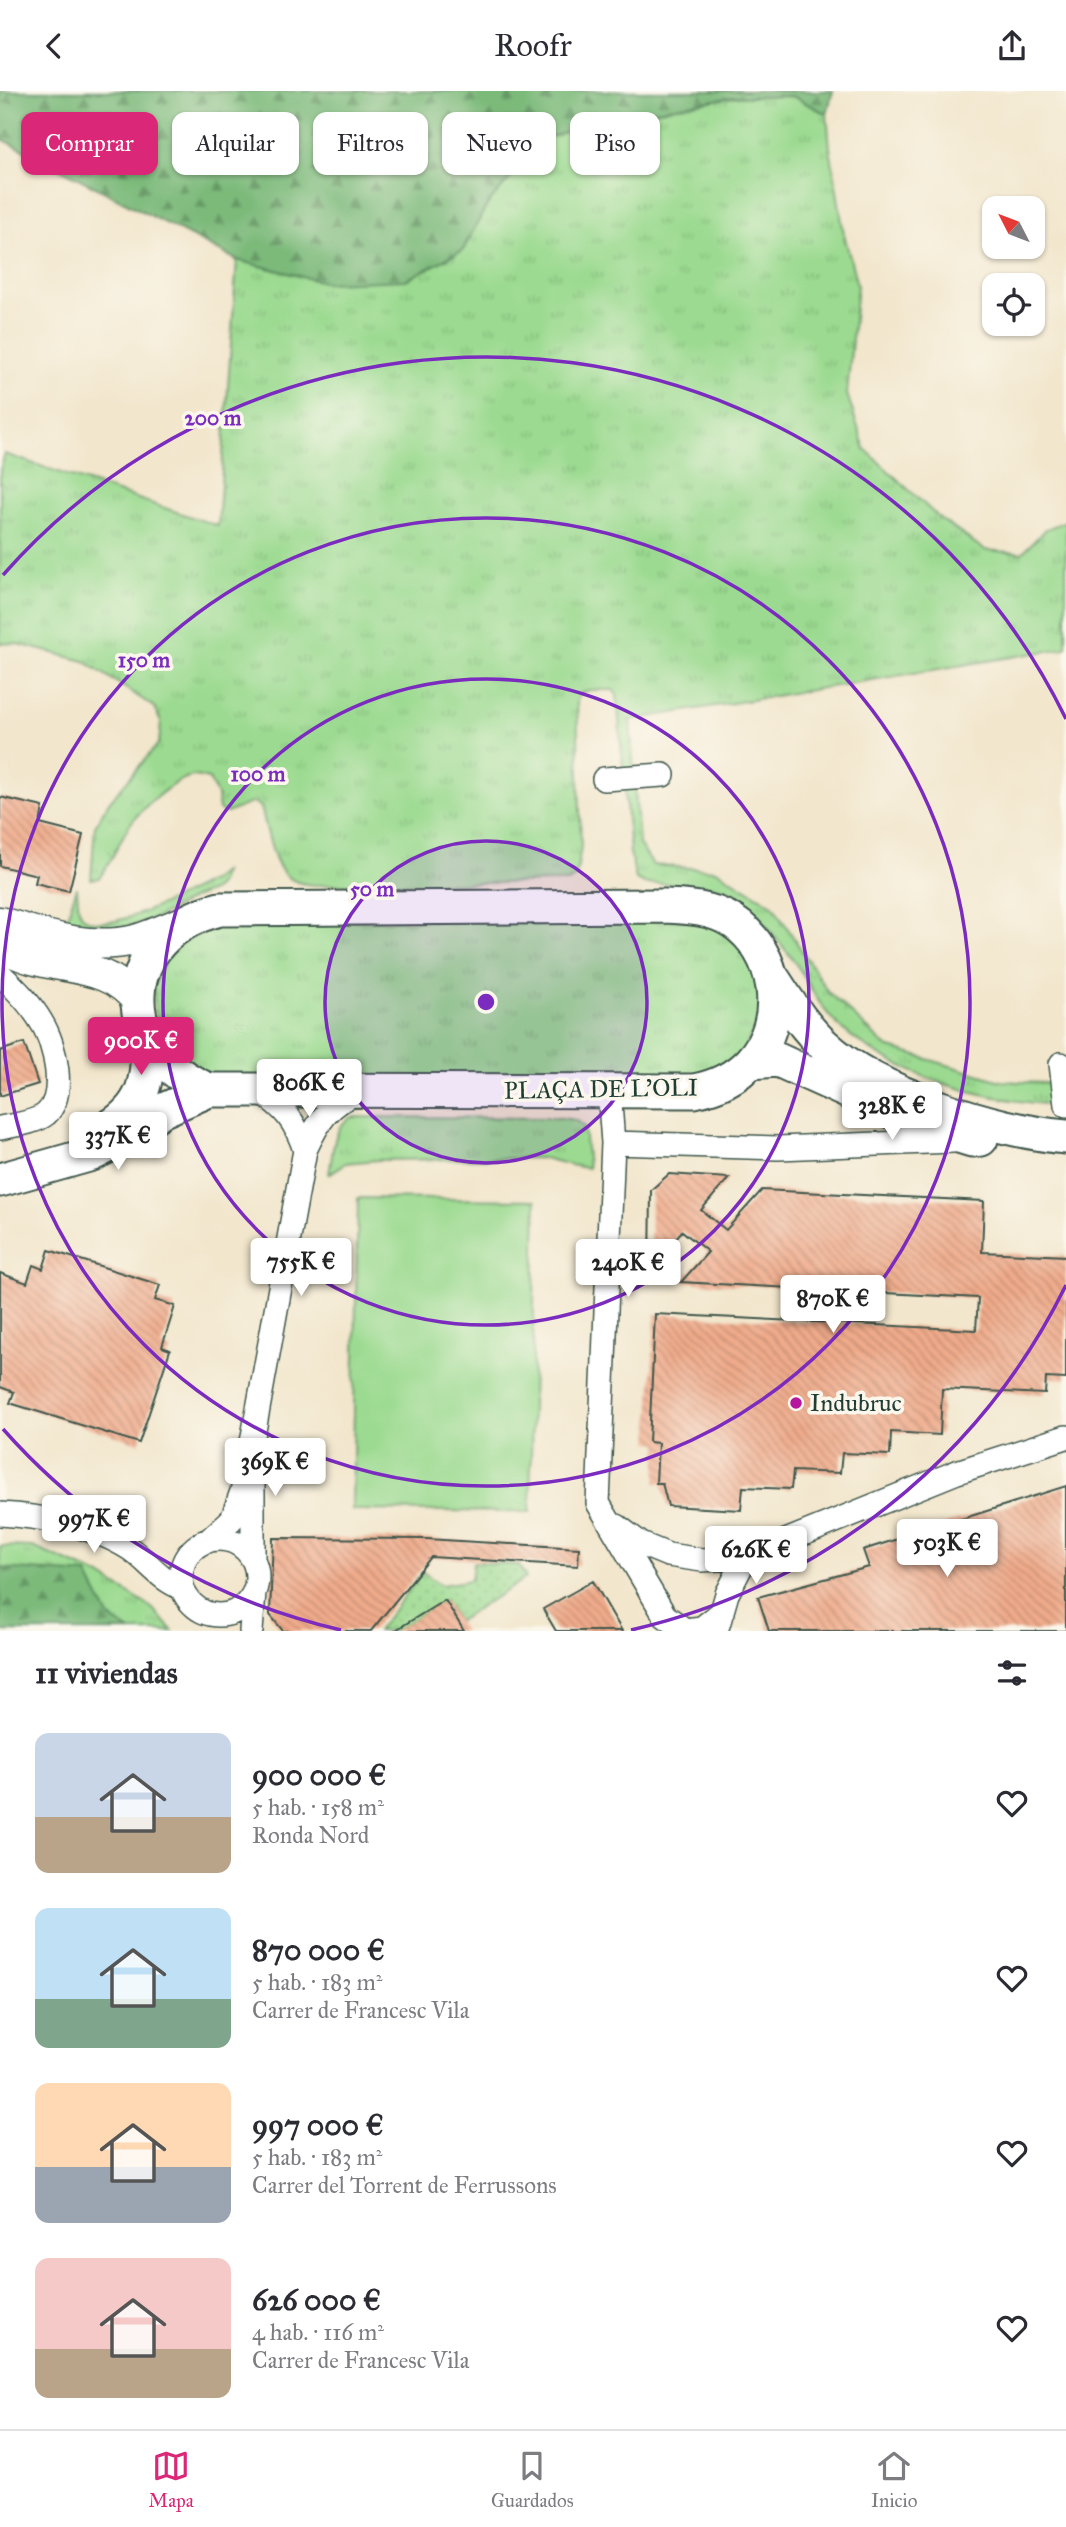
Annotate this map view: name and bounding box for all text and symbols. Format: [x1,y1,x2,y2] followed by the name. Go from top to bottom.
[494,26,572,65] text: Roofr
[35,27,73,65] icon: back
[993,27,1031,65] icon: share
[21,112,158,175] chip: Comprar
[172,112,299,175] chip: Alquilar
[313,112,428,175] chip: Filtros
[442,112,556,175] chip: Nuevo
[570,112,660,175] chip: Piso
[982,196,1045,259] north arrow
[982,196,1045,336] map controls
[982,273,1045,336] button: locate
[185,405,242,431] text: 200 m
[118,647,170,673] text: 150 m
[231,761,286,787] text: 100 m
[350,876,394,902] text: 50 m
[474,990,498,1014] centre of rings
[84,1017,198,1077] pin: 900K €
[104,1026,178,1054] text: 900K €
[252,1059,366,1119] pin: 806K €
[273,1068,345,1096] text: 806K €
[504,1072,698,1106] street label: PLAÇA DE L'OLI
[835,1083,949,1142] pin: 328K €
[858,1091,926,1119] text: 328K €
[61,1112,175,1172] pin: 337K €
[85,1121,151,1149] text: 337K €
[244,1239,358,1298] pin: 755K €
[571,1239,685,1299] pin: 240K €
[267,1247,335,1275] text: 755K €
[592,1248,664,1276] text: 240K €
[776,1275,890,1335] pin: 870K €
[796,1284,870,1312] text: 870K €
[810,1388,902,1418] place label: Indubruc
[788,1395,804,1411] marker: Indubruc
[218,1439,332,1498] pin: 369K €
[241,1447,309,1475] text: 369K €
[37,1495,151,1555] pin: 997K €
[58,1504,130,1532] text: 997K €
[890,1519,1004,1579] pin: 503K €
[699,1527,813,1586] pin: 626K €
[913,1528,981,1556] text: 503K €
[721,1535,791,1563] text: 626K €
[993,1654,1031,1692] icon: filters
[35,1655,178,1691] text: 11 viviendas
[252,1757,387,1793] text: 900 000 €
[91,1761,175,1845] icon: home
[993,1784,1031,1822] icon: heart
[252,1793,384,1821] text: 5 hab. · 158 m²
[252,1821,369,1849] text: Ronda Nord
[252,1932,385,1968] text: 870 000 €
[91,1936,175,2020] icon: home
[993,1959,1031,1997] icon: heart
[252,1968,383,1996] text: 5 hab. · 183 m²
[252,1996,470,2024] text: Carrer de Francesc Vila
[252,2107,384,2143] text: 997 000 €
[91,2111,175,2195] icon: home
[993,2134,1031,2172] icon: heart
[252,2143,383,2171] text: 5 hab. · 183 m²
[252,2171,557,2199] text: Carrer del Torrent de Ferrussons
[252,2282,381,2318] text: 626 000 €
[91,2286,175,2370] icon: home
[993,2309,1031,2347] icon: heart
[252,2318,384,2346] text: 4 hab. · 116 m²
[252,2346,470,2374] text: Carrer de Francesc Vila
[149,2447,194,2512] tab: Mapa
[491,2447,574,2512] tab: Guardados
[871,2447,917,2512] tab: Inicio

